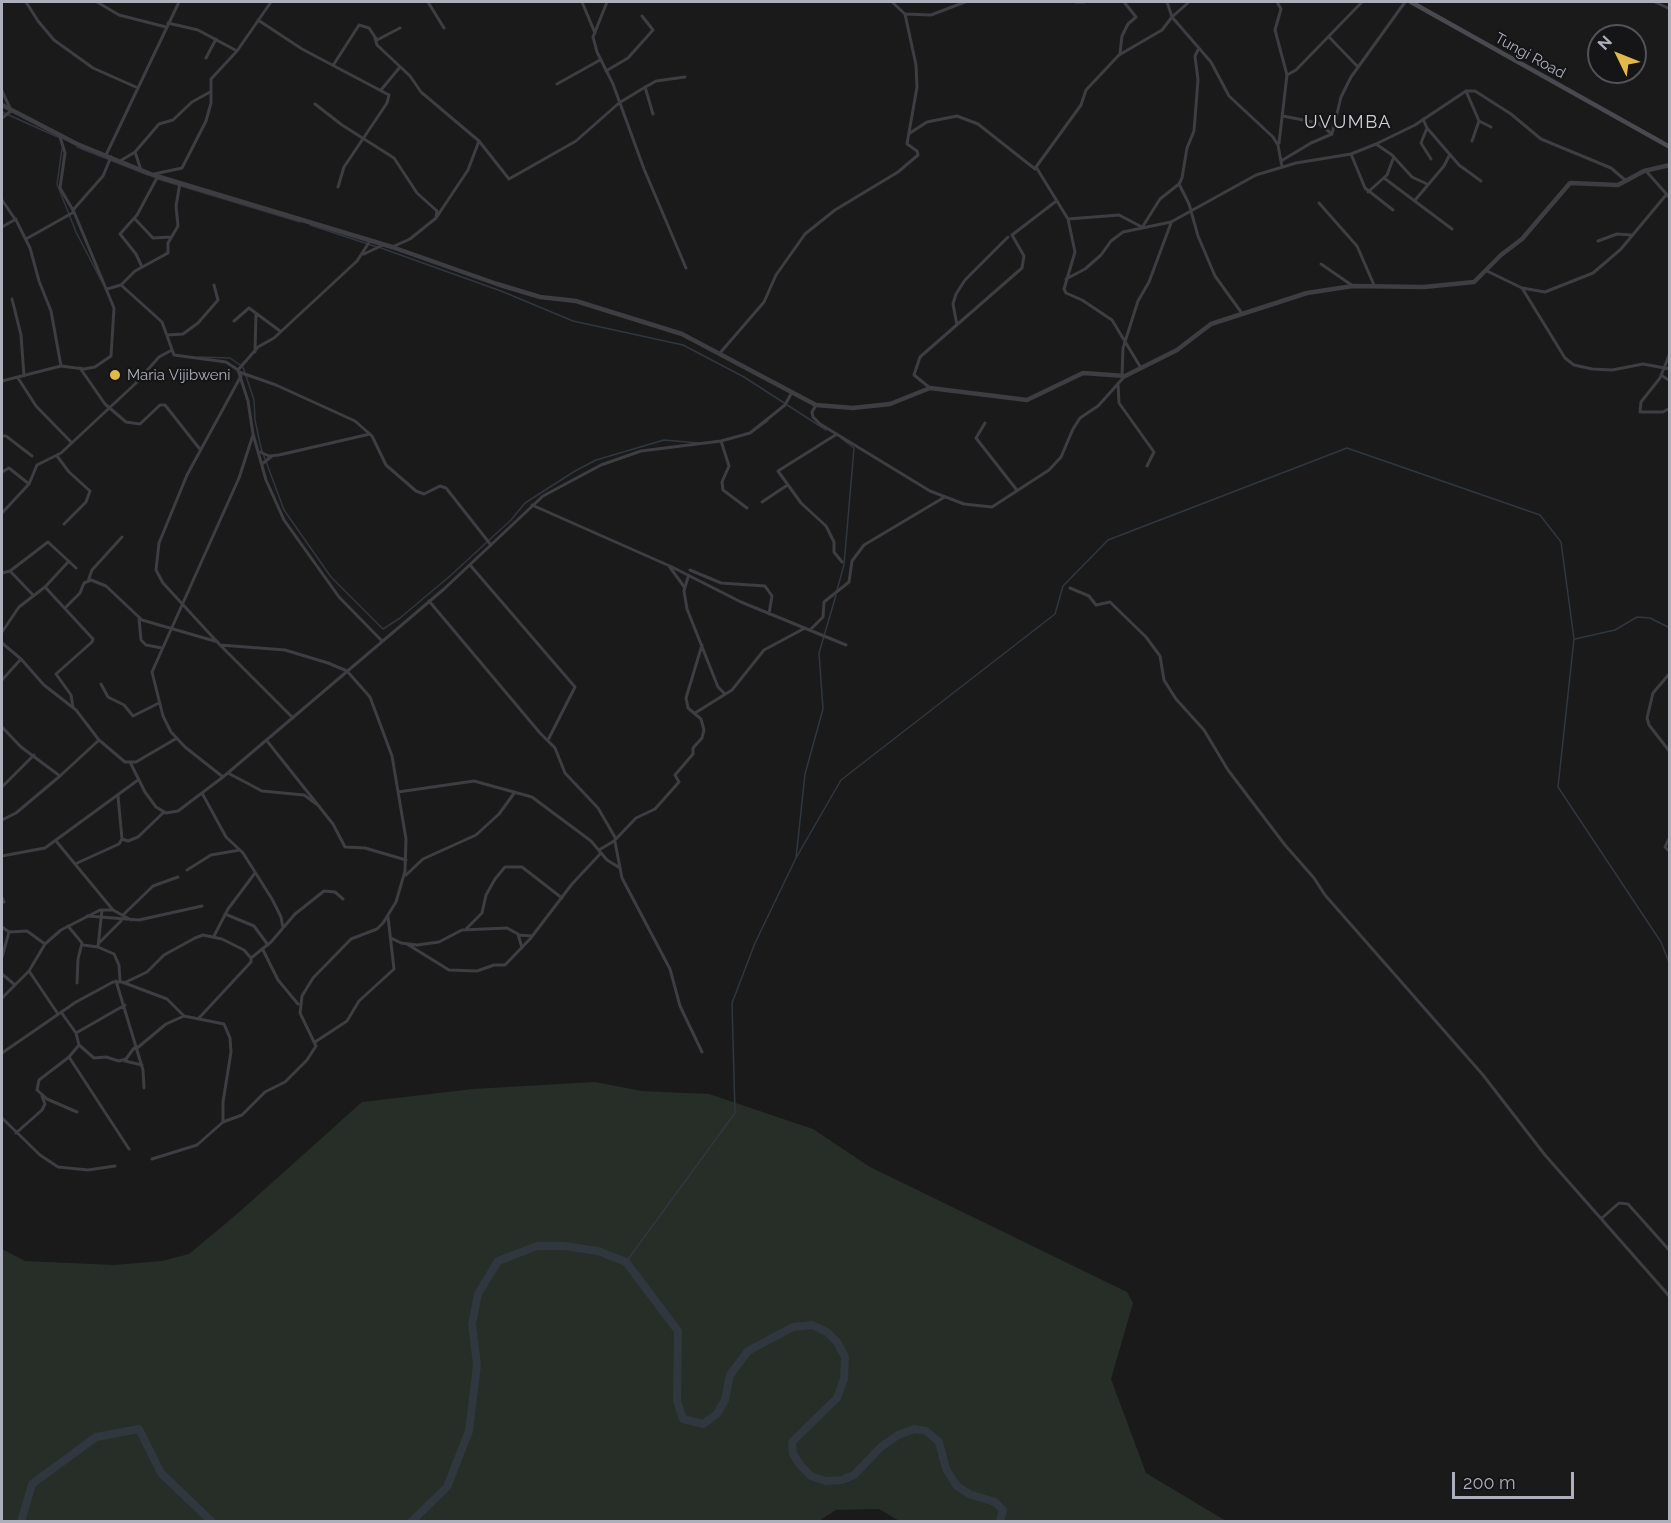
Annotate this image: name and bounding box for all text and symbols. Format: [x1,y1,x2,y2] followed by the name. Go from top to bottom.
[1587,24,1647,84] north arrow
[1492,29,1568,83] street label: Tungi Road
[1594,32,1616,54] text: N
[1304,112,1392,134] district label: UVUMBA
[127,366,231,384] place label: Maria Vijibweni
[108,368,122,382] marker: Maria Vijibweni
[1455,1460,1576,1498] scale bar
[1463,1472,1516,1493] text: 200 m

